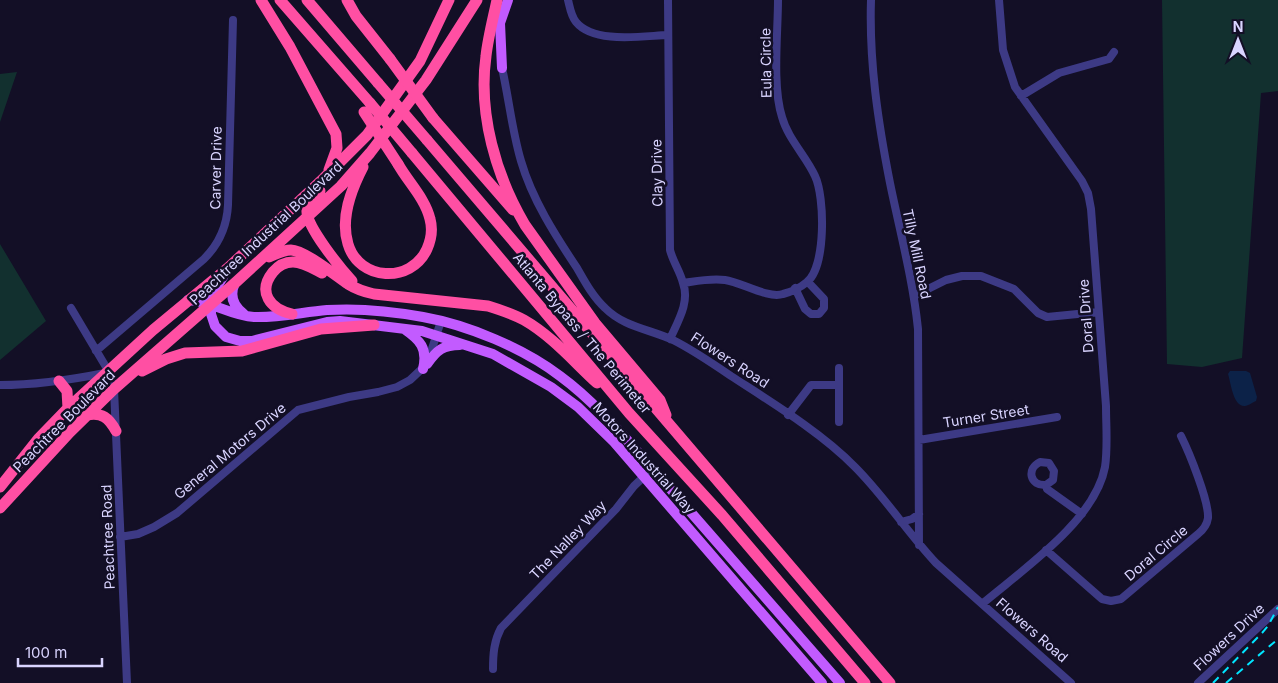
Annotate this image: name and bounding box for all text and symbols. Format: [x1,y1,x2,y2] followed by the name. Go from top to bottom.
[1213,15,1263,65] north arrow
[1233,18,1243,35] text: N
[756,28,775,98] street label: Eula Circle
[206,126,225,210] street label: Carver Drive
[647,139,666,207] street label: Clay Drive
[186,157,346,308] street label: Peachtree Industrial Boulevard
[900,207,935,300] street label: Tilly Mill Road
[510,249,655,417] street label: Atlanta Bypass / The Perimeter
[1074,279,1097,353] street label: Doral Drive
[688,328,772,391] street label: Flowers Road
[9,366,118,475] street label: Peachtree Boulevard
[590,398,699,517] street label: Motors Industrial Way
[170,399,289,502] street label: General Motors Drive
[942,400,1031,431] street label: Turner Street
[97,484,118,590] street label: Peachtree Road
[526,497,610,583] street label: The Nalley Way
[1121,521,1191,584] street label: Doral Circle
[993,594,1072,665] street label: Flowers Road
[1190,600,1268,674] street label: Flowers Drive
[18,636,101,668] scale bar
[25,643,67,662] text: 100 m

